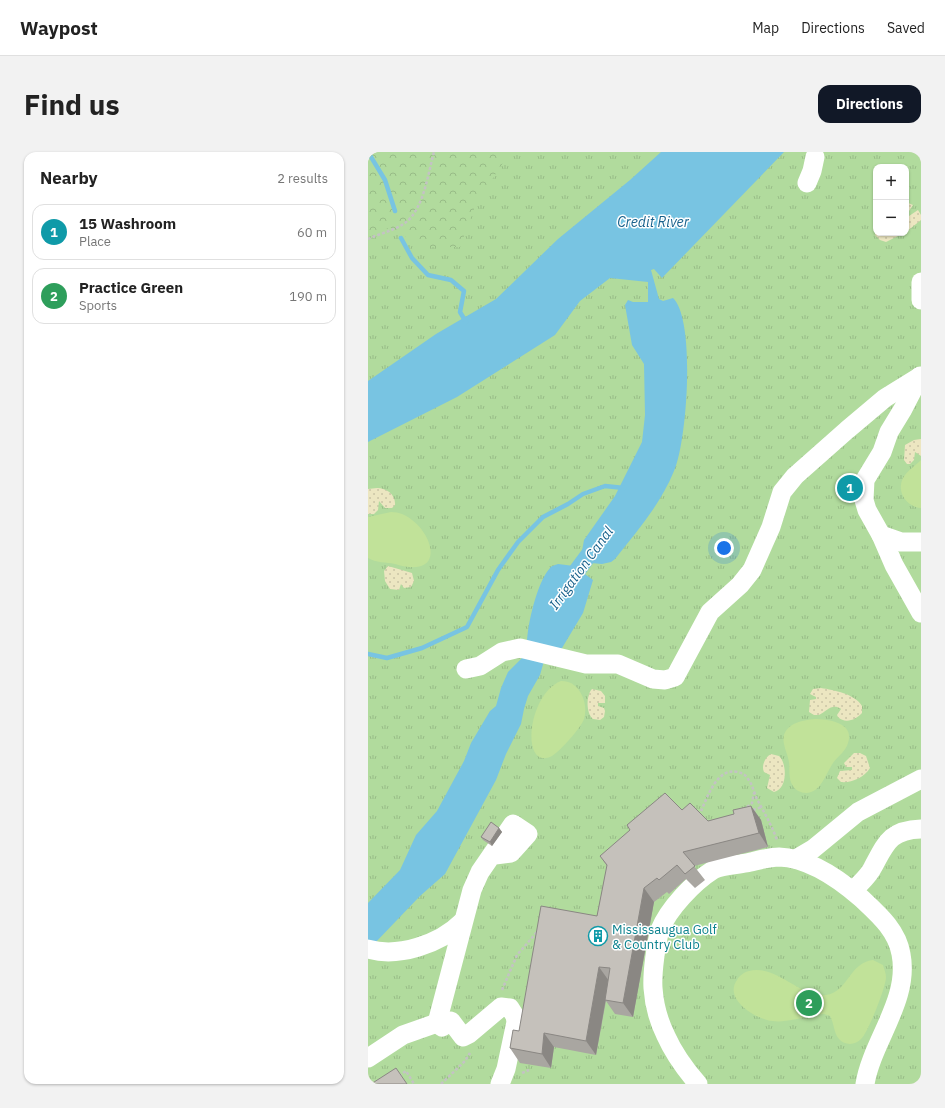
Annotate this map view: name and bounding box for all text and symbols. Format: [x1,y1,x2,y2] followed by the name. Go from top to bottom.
[20,16,98,40] text: Waypost
[752,19,779,37] text: Map
[801,19,865,37] text: Directions
[887,19,925,37] text: Saved
[818,85,921,123] button: Directions
[24,86,120,123] text: Find us
[873,164,909,236] map controls
[873,164,909,200] button: +
[40,167,98,189] text: Nearby
[277,170,328,187] text: 2 results
[873,200,909,236] button: −
[617,213,690,231] water label: Credit River
[79,214,176,233] text: 15 Washroom
[50,224,58,241] text: 1
[297,224,327,241] text: 60 m
[79,233,111,250] text: Place
[79,278,183,297] text: Practice Green
[50,288,58,305] text: 2
[289,288,327,305] text: 190 m
[79,297,117,314] text: Sports
[837,473,863,503] pin: 1
[545,523,617,613] water label: Irrigation Canal
[714,538,734,558] your location
[612,921,717,953] place label: Mississaugua Golf & Country Club
[587,925,609,947] building icon: Mississaugua Golf & Country Club
[796,988,822,1018] pin: 2

